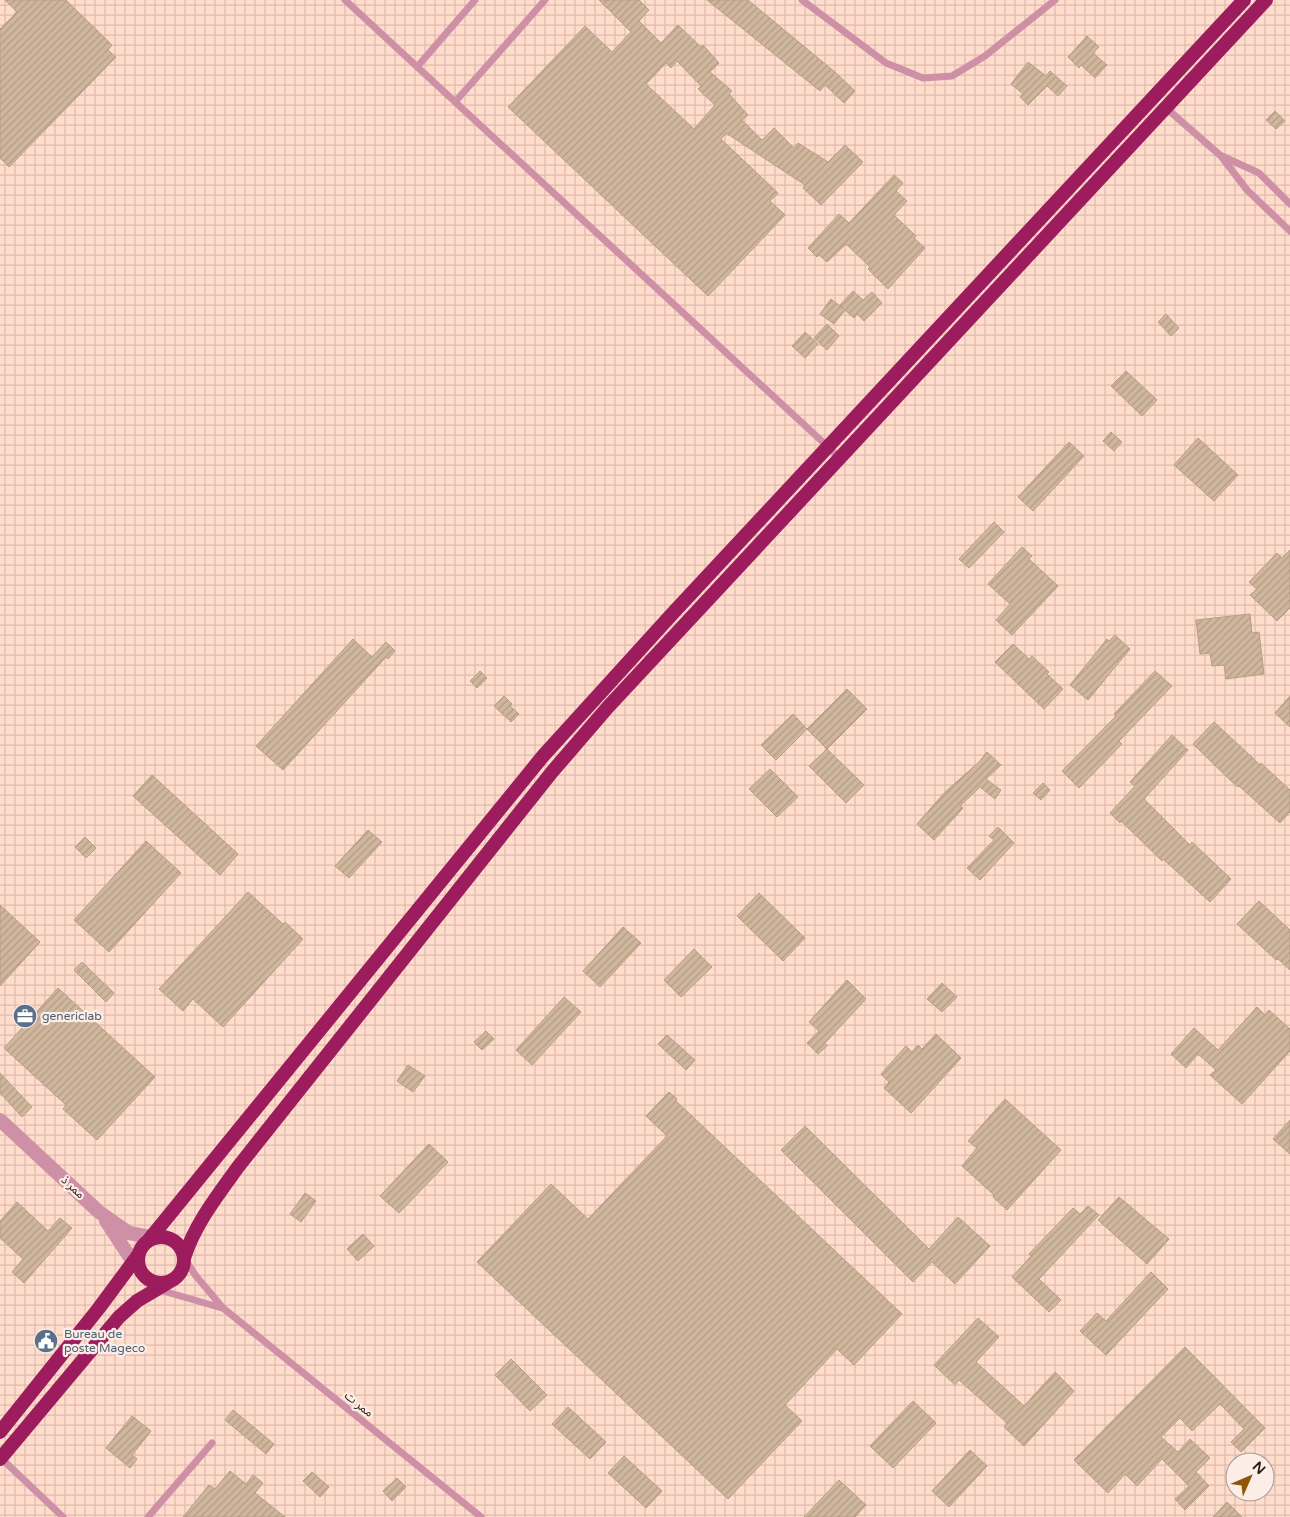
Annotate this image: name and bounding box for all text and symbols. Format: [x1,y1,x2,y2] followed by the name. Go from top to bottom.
[12,1003,38,1029] office icon: genericlab
[42,1009,102,1023] place label: genericlab
[58,1173,88,1201] street label: ممر ذ
[64,1327,145,1355] place label: Bureau de poste Mageco
[33,1328,59,1354] public building icon: Bureau de poste Mageco
[342,1388,376,1420] street label: ممر ت
[1225,1452,1275,1502] north arrow
[1249,1458,1269,1478] text: N

